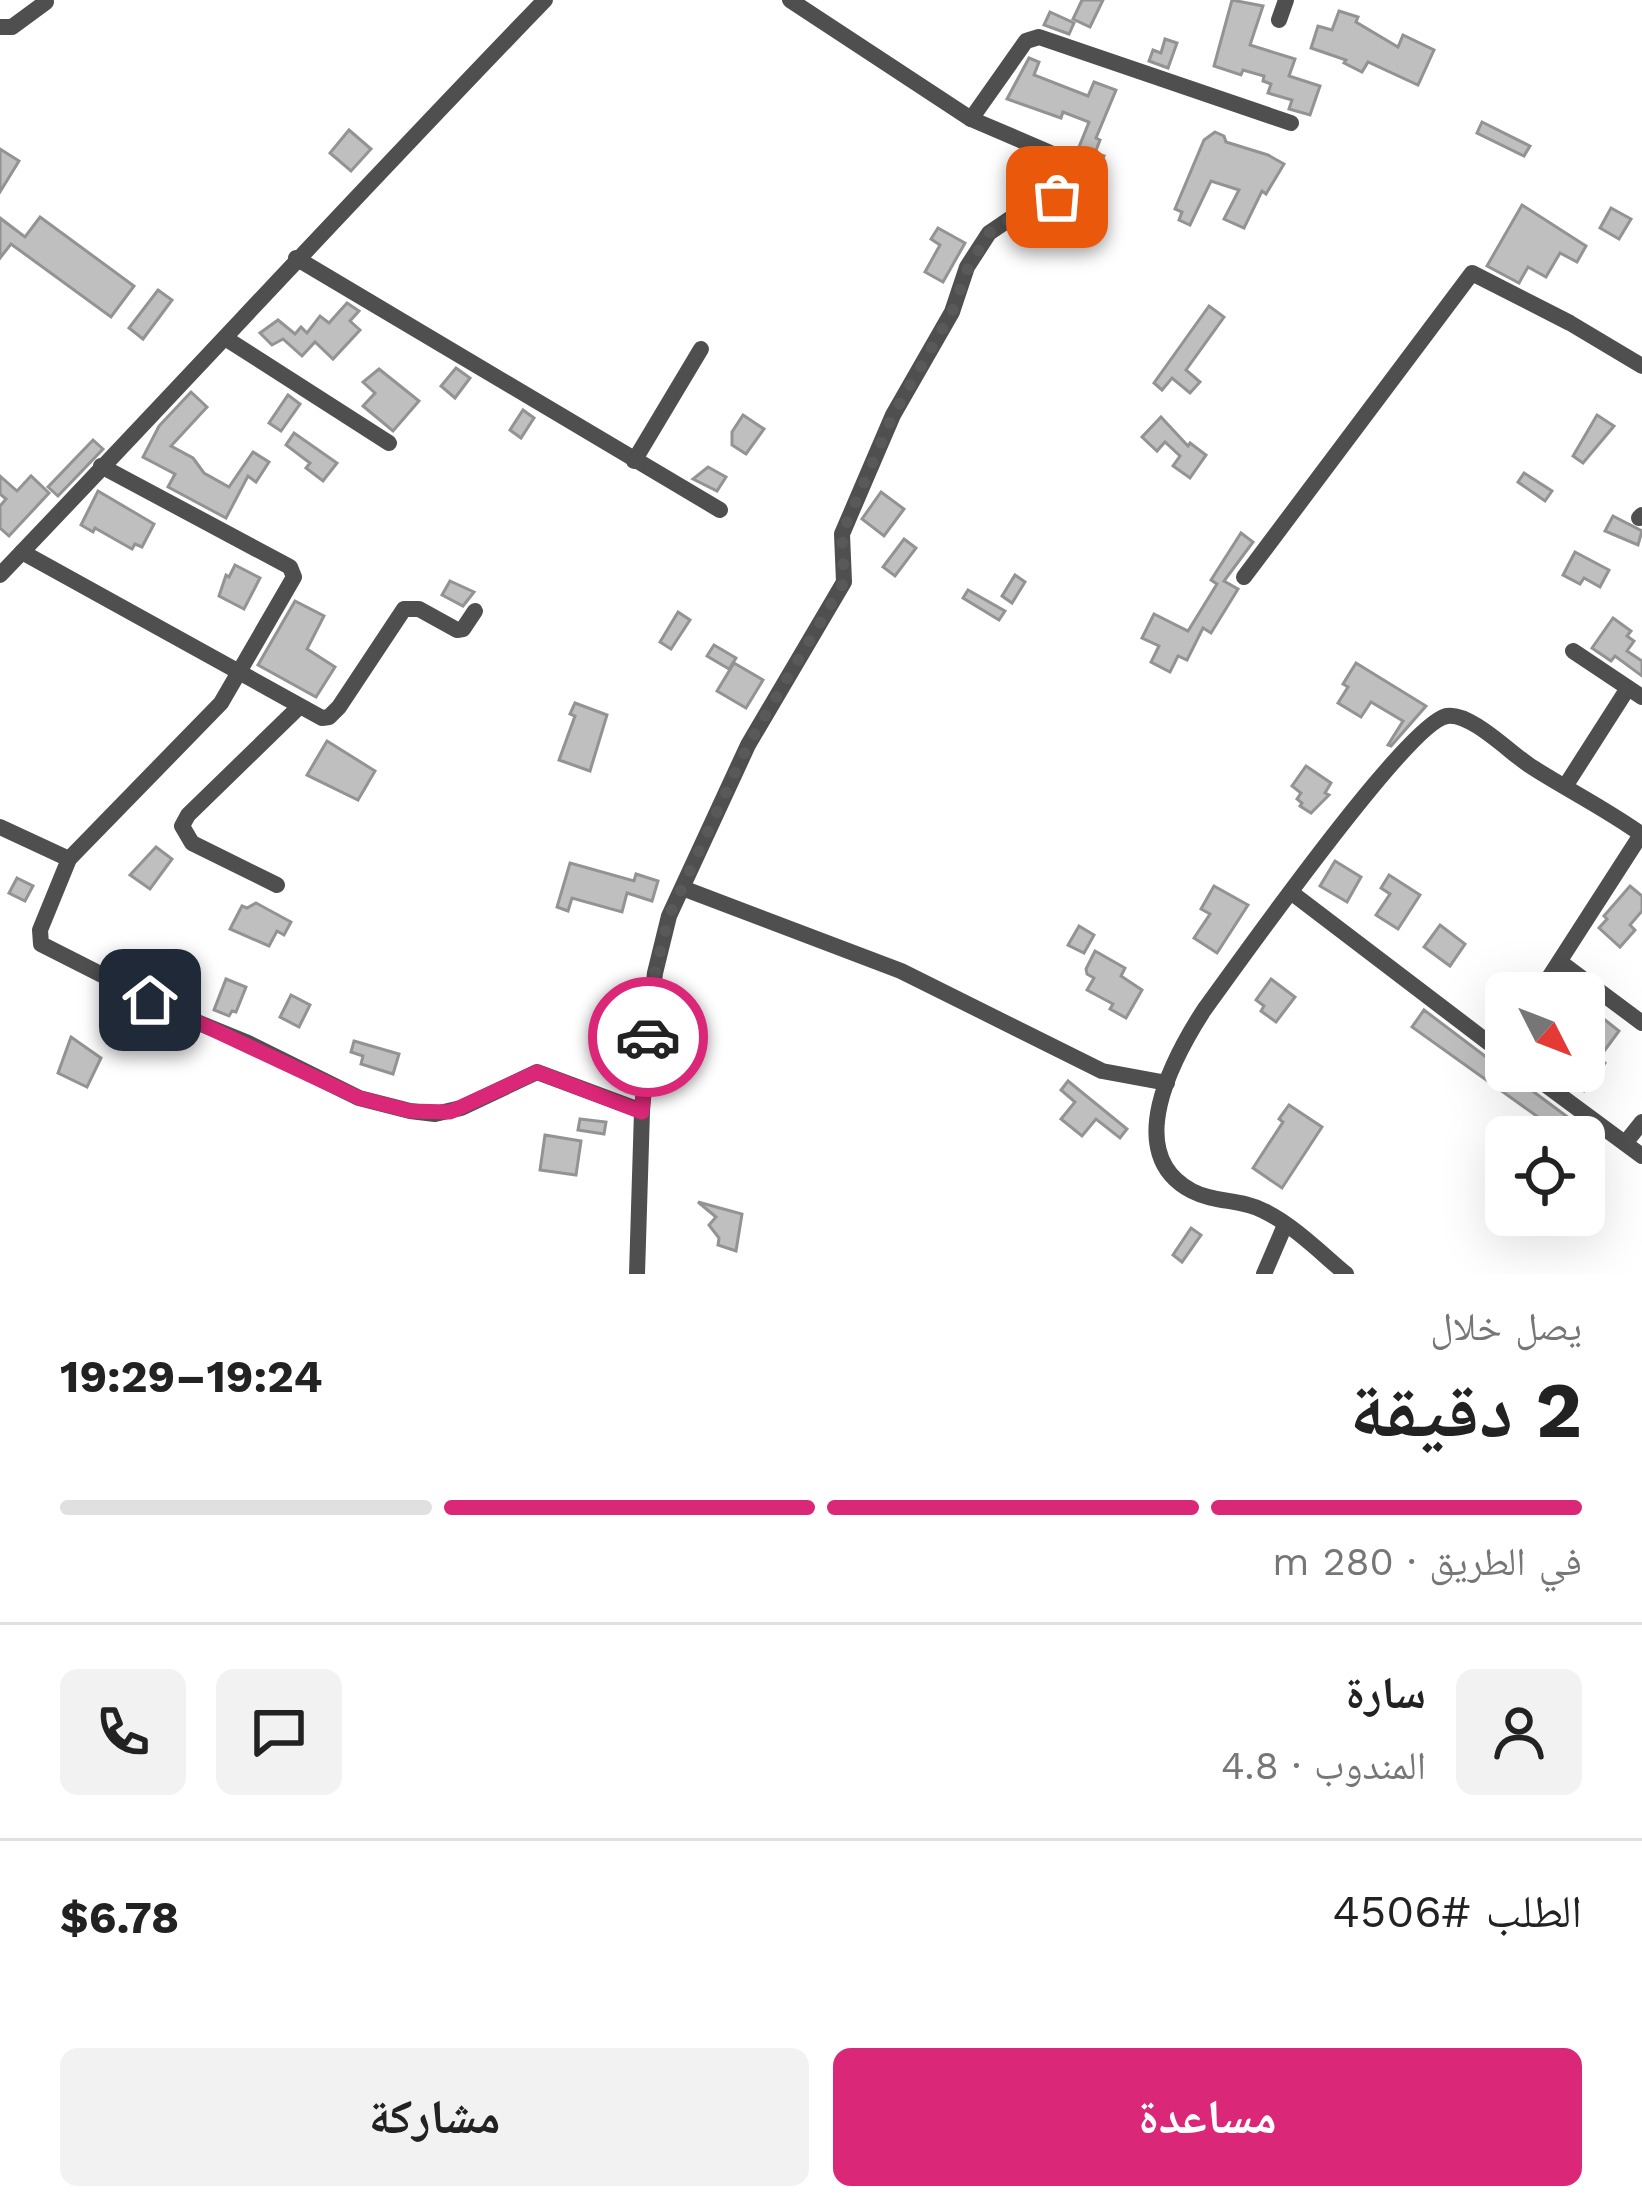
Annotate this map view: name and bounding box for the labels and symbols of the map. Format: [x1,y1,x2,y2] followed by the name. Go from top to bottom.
[1006,146,1108,248] pin
[99,949,201,1051] pin
[1485,972,1605,1092] north arrow
[588,977,708,1097] courier

